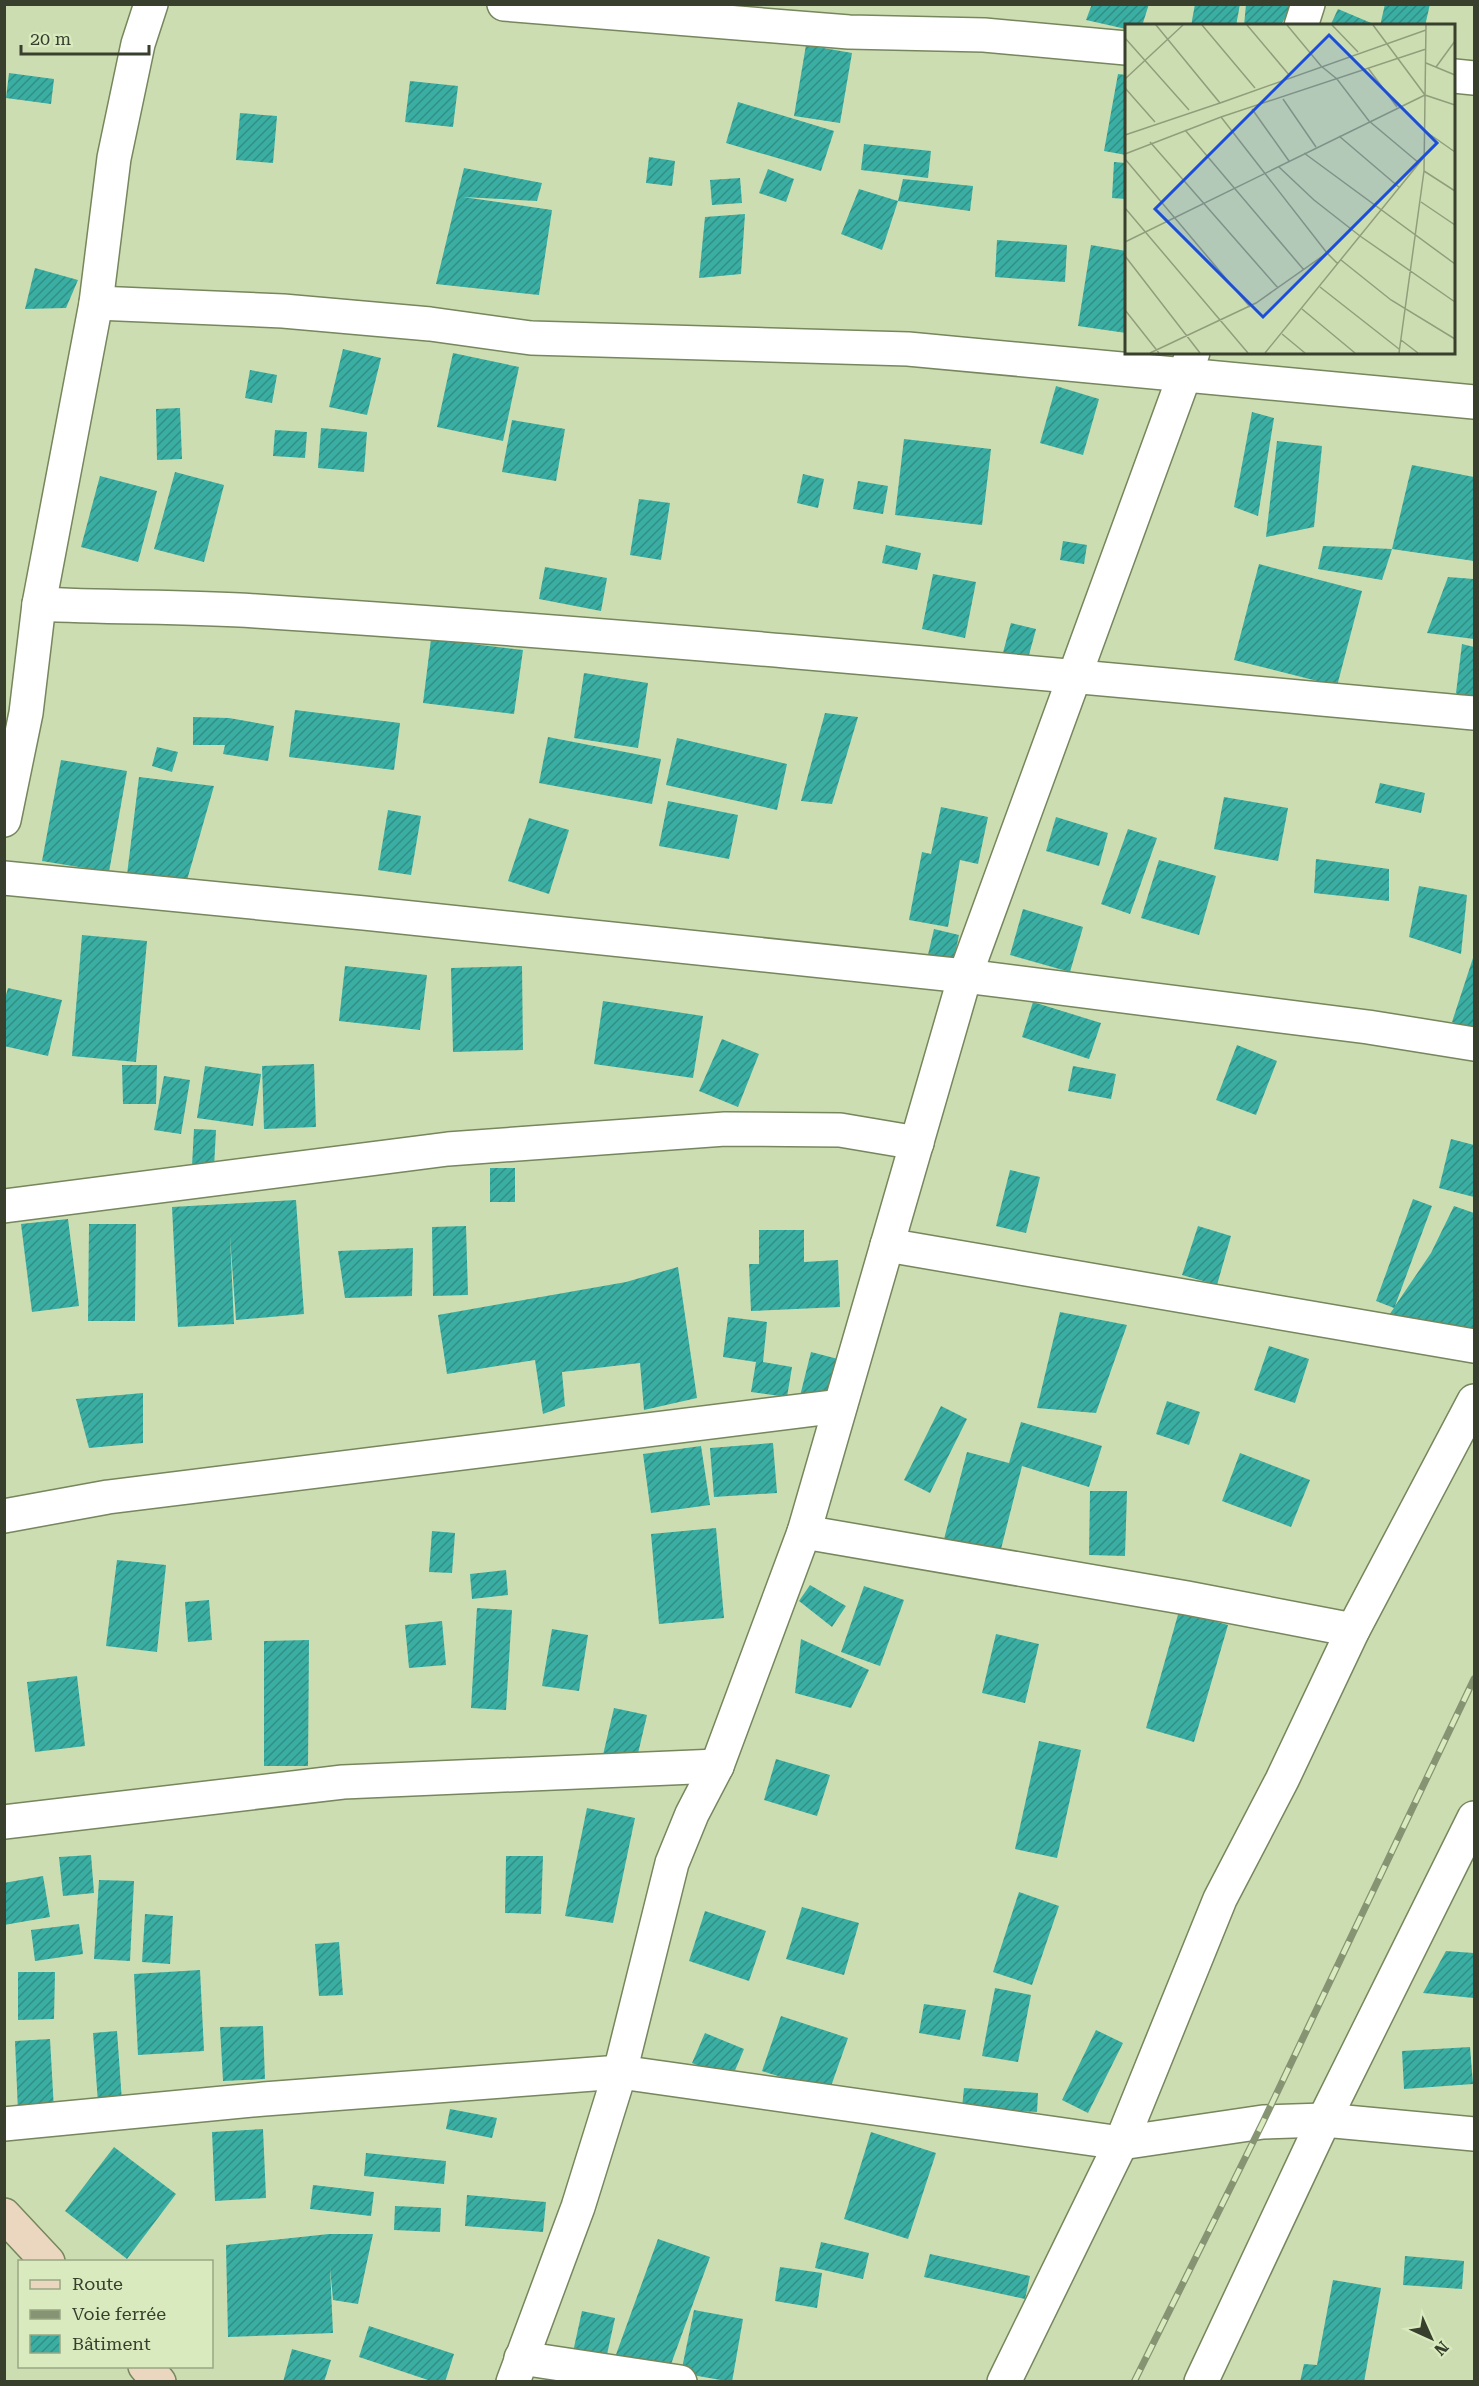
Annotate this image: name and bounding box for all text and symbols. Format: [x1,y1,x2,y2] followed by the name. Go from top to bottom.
[21,18,148,56] scale bar
[1125,24,1455,354] inset map
[30,28,71,49] text: 20 m
[18,2260,213,2368] legend
[72,2273,123,2294] text: Route
[72,2303,166,2324] text: Voie ferrée
[1401,2308,1461,2368] north arrow
[72,2333,151,2354] text: Bâtiment
[1430,2337,1452,2359] text: N

